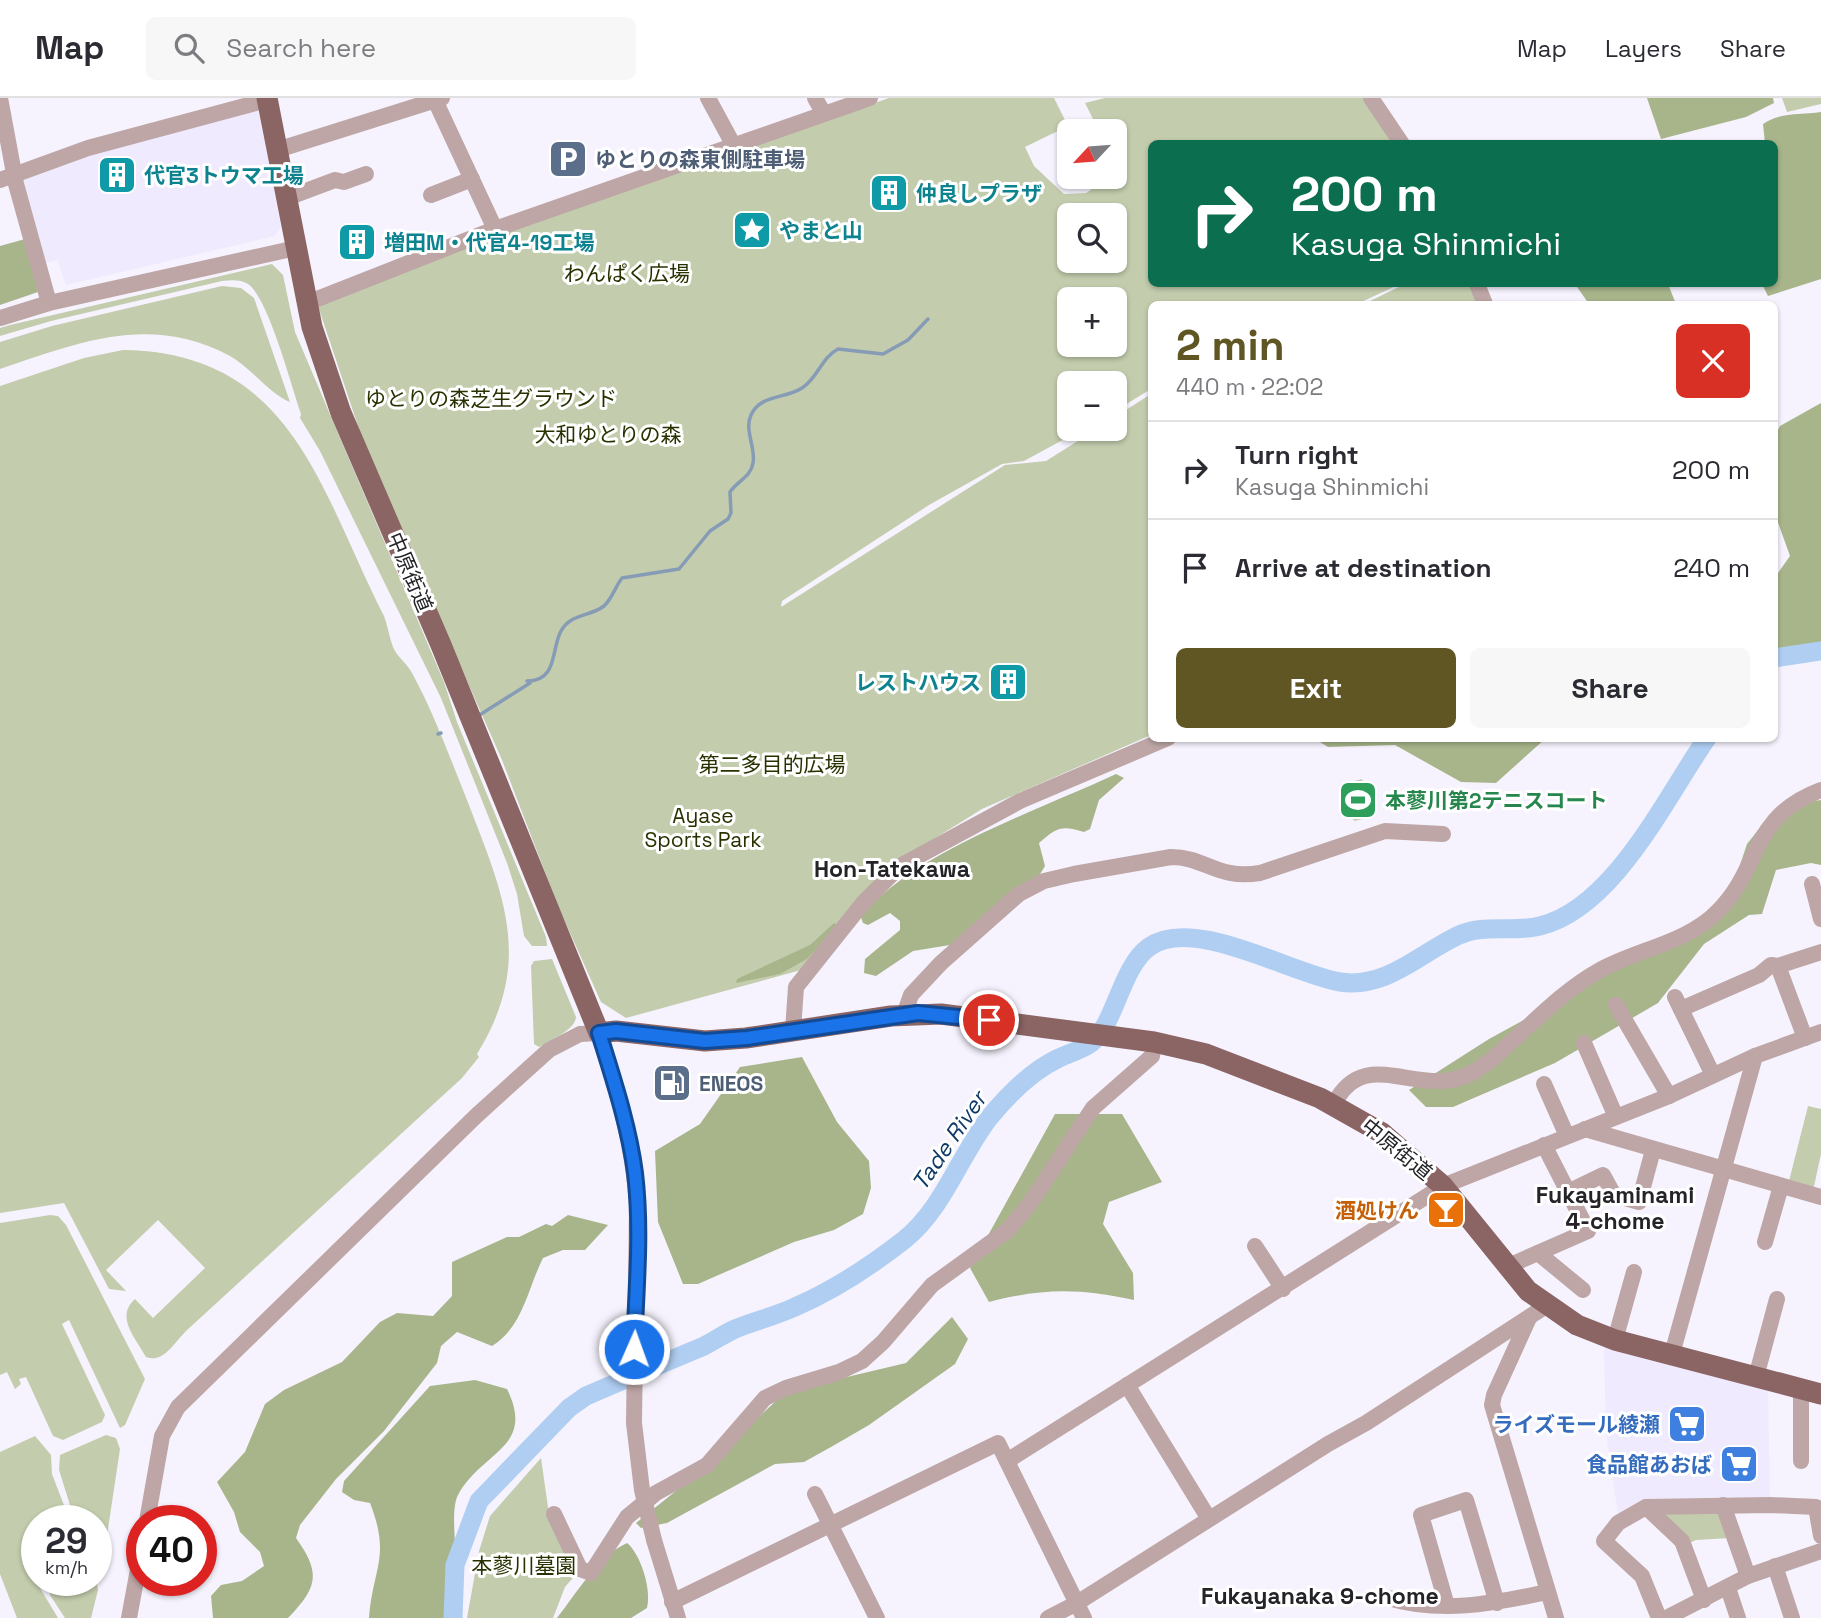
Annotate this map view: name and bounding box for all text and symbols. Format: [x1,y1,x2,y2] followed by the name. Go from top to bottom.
[146,17,636,80] search box
[35,27,104,69] text: Map
[170,29,208,67] icon: search
[226,31,376,65] text: Search here
[1517,33,1567,64] text: Map
[1605,33,1682,64] text: Layers
[1720,33,1786,64] text: Share
[1057,119,1127,189] north arrow
[1057,119,1127,441] map controls
[547,138,589,180] parking icon: ゆとりの森東側駐車場
[595,146,805,173] place label: ゆとりの森東側駐車場
[96,154,138,196] building icon: 代官3トウマ工場
[144,162,304,189] place label: 代官3トウマ工場
[1291,163,1438,225] text: 200 m
[1176,168,1267,259] icon: right
[868,172,910,214] building icon: 仲良しプラザ
[916,180,1042,207] place label: 仲良しプラザ
[1057,203,1127,273] button: search
[731,209,773,251] place icon: やまと山
[779,217,863,244] place label: やまと山
[336,221,378,263] building icon: 増田M・代官4-19工場
[1291,224,1561,264] text: Kasuga Shinmichi
[384,229,594,256] place label: 増田M・代官4-19工場
[564,260,690,287] park label: わんぱく広場
[1057,287,1127,357] button: +
[1176,319,1285,372] text: 2 min
[1676,324,1750,398] button: close
[1057,371,1127,441] button: −
[1176,372,1323,402] text: 440 m · 22:02
[365,385,617,412] park label: ゆとりの森芝生グラウンド
[535,421,682,448] park label: 大和ゆとりの森
[1235,438,1359,472] text: Turn right
[1176,451,1214,489] icon: right
[1672,453,1750,487] text: 200 m
[1235,472,1429,502] text: Kasuga Shinmichi
[381,528,439,616] street label: 中原街道
[1176,549,1214,587] icon: arrive
[1235,551,1492,585] text: Arrive at destination
[1673,551,1750,585] text: 240 m
[1176,648,1456,728] button: Exit
[1470,648,1750,728] button: Share
[987,661,1029,703] building icon: レストハウス
[855,669,981,696] place label: レストハウス
[699,751,846,778] park label: 第二多目的広場
[1337,779,1379,821] sports icon: 本蓼川第2テニスコート
[1385,787,1607,814] place label: 本蓼川第2テニスコート
[644,802,762,853] park label: Ayase Sports Park
[814,854,970,884] district label: Hon-Tatekawa
[959,990,1019,1050] pin
[970,1001,1008,1039] icon: arrive
[651,1062,693,1104] fuel station icon: ENEOS
[699,1070,764,1097] place label: ENEOS
[905,1084,994,1196] water label: Tade River
[1356,1112,1438,1186] street label: 中原街道
[1536,1180,1694,1236] district label: Fukayaminami 4-chome
[1425,1189,1467,1231] bar icon: 酒処けん
[1335,1197,1419,1224] place label: 酒処けん
[597,1312,671,1386] position arrow
[1666,1403,1708,1445] supermarket icon: ライズモール綾瀬
[1493,1411,1660,1438] place label: ライズモール綾瀬
[1718,1443,1760,1485] supermarket icon: 食品館あおば
[1586,1451,1712,1478] place label: 食品館あおば
[126,1505,217,1596] speed limit sign: 40
[45,1519,88,1563] text: 29
[472,1552,577,1579] park label: 本蓼川墓園
[45,1556,88,1579] text: km/h
[1201,1581,1439,1611] district label: Fukayanaka 9-chome

